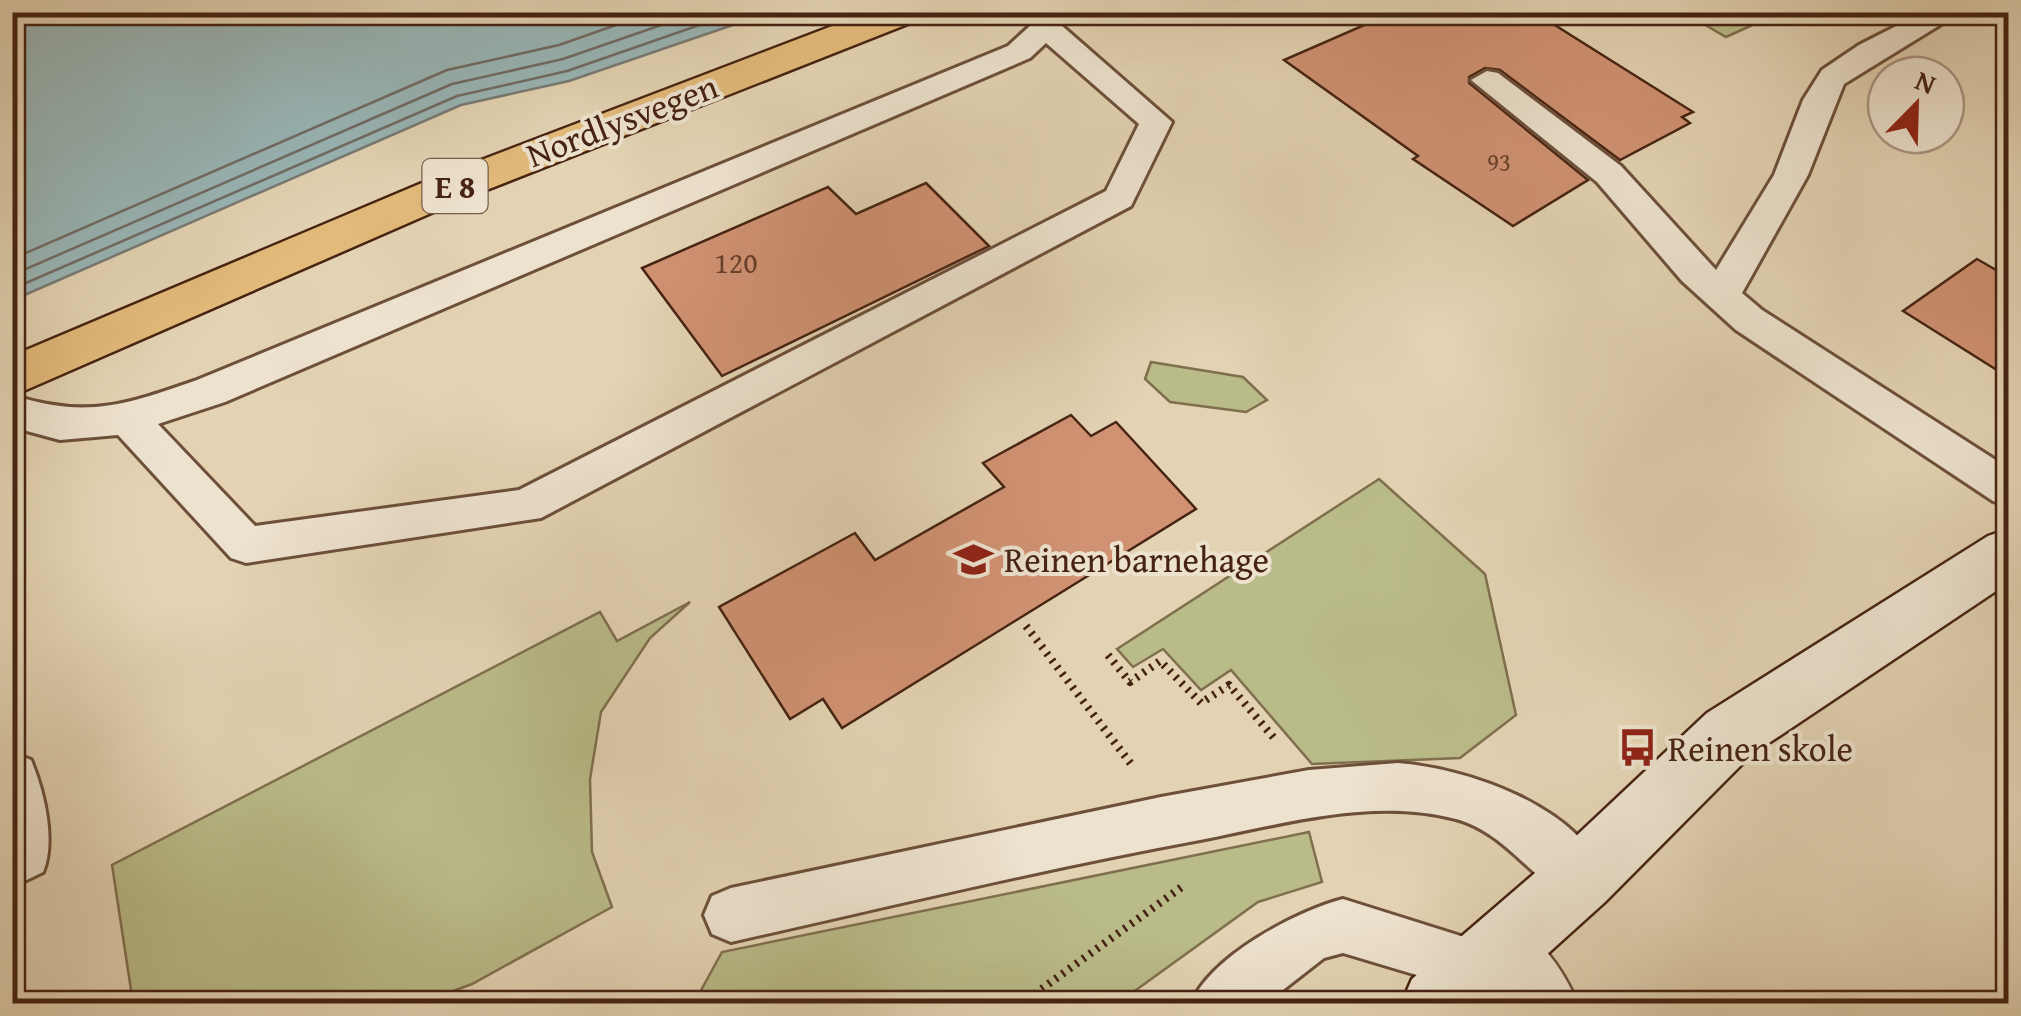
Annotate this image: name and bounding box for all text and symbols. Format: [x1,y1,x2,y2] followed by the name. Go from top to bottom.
[1866,55,1966,155] north arrow
[1909,59,1943,104] text: N
[519,60,725,180] street label: Nordlysvegen
[1487,144,1511,180] house number: 93
[422,159,488,213] road number: E 8
[714,240,758,284] house number: 120
[1004,534,1269,585] place label: Reinen barnehage
[953,538,995,580] school or university icon: Reinen barnehage
[1668,723,1853,774] place label: Reinen skole
[1617,727,1659,769] bus stop icon: Reinen skole

